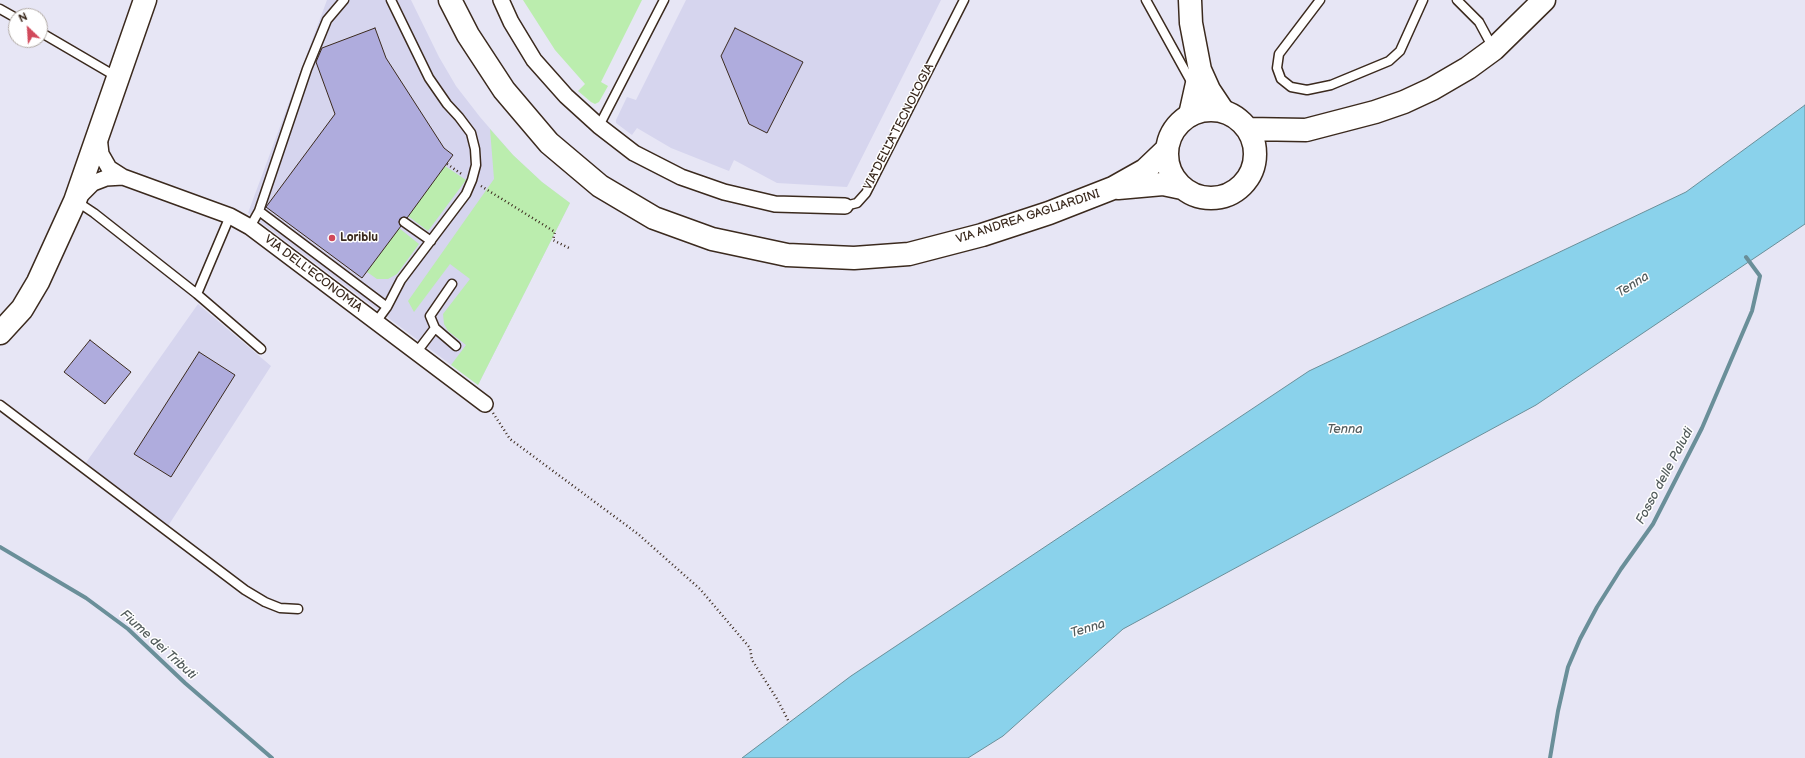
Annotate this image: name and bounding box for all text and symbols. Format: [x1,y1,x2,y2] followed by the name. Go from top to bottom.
[8,8,48,48] north arrow
[17,10,30,25] text: N
[861,61,937,193] street label: VIA DELLA TECNOLOGIA
[954,187,1102,247] street label: VIA ANDREA GAGLIARDINI
[340,231,378,245] place label: Loriblu
[261,232,365,316] street label: VIA DELL'ECONOMIA
[327,233,337,243] marker: Loriblu
[1614,269,1652,301] water label: Tenna
[1327,422,1363,438] water label: Tenna
[1633,425,1697,527] water label: Fosso delle Paludi
[117,607,199,683] water label: Fiume dei Tributi
[1069,616,1107,642] water label: Tenna

